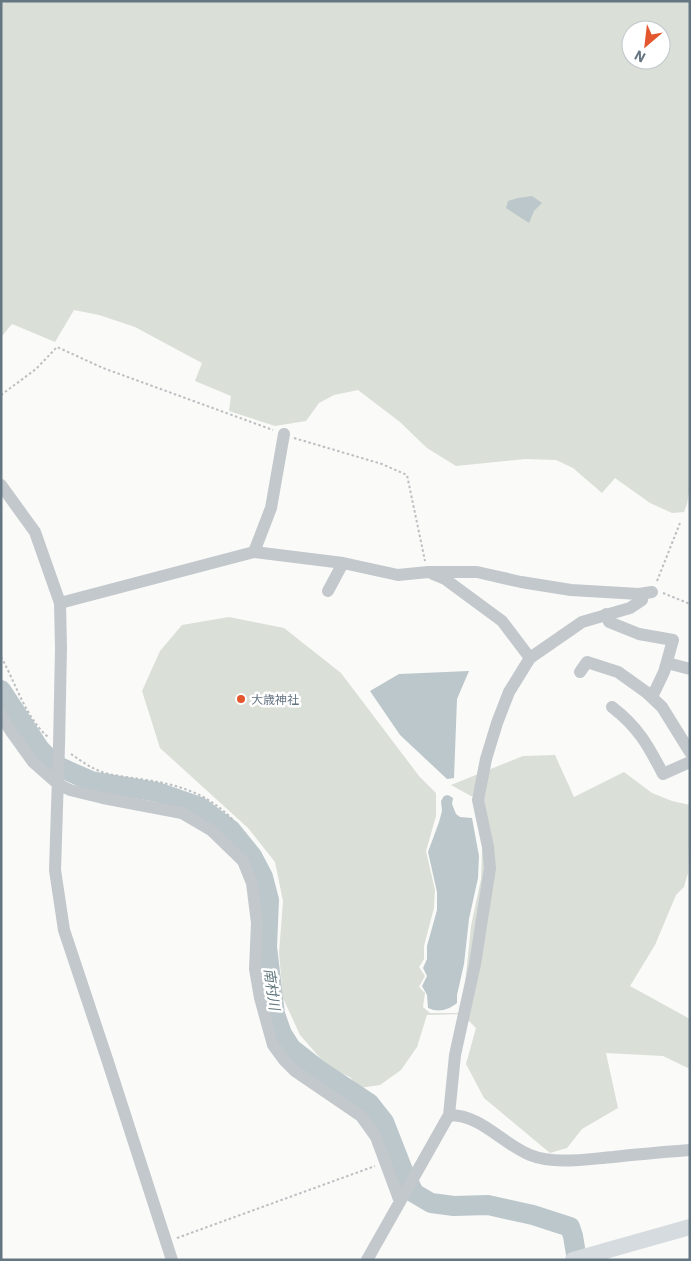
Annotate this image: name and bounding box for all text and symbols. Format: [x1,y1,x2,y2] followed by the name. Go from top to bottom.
[621,20,671,70] north arrow
[631,46,649,67] text: N
[251,692,299,707] place label: 大歳神社
[235,693,247,705] marker: 大歳神社
[260,967,284,1013] water label: 南村川

